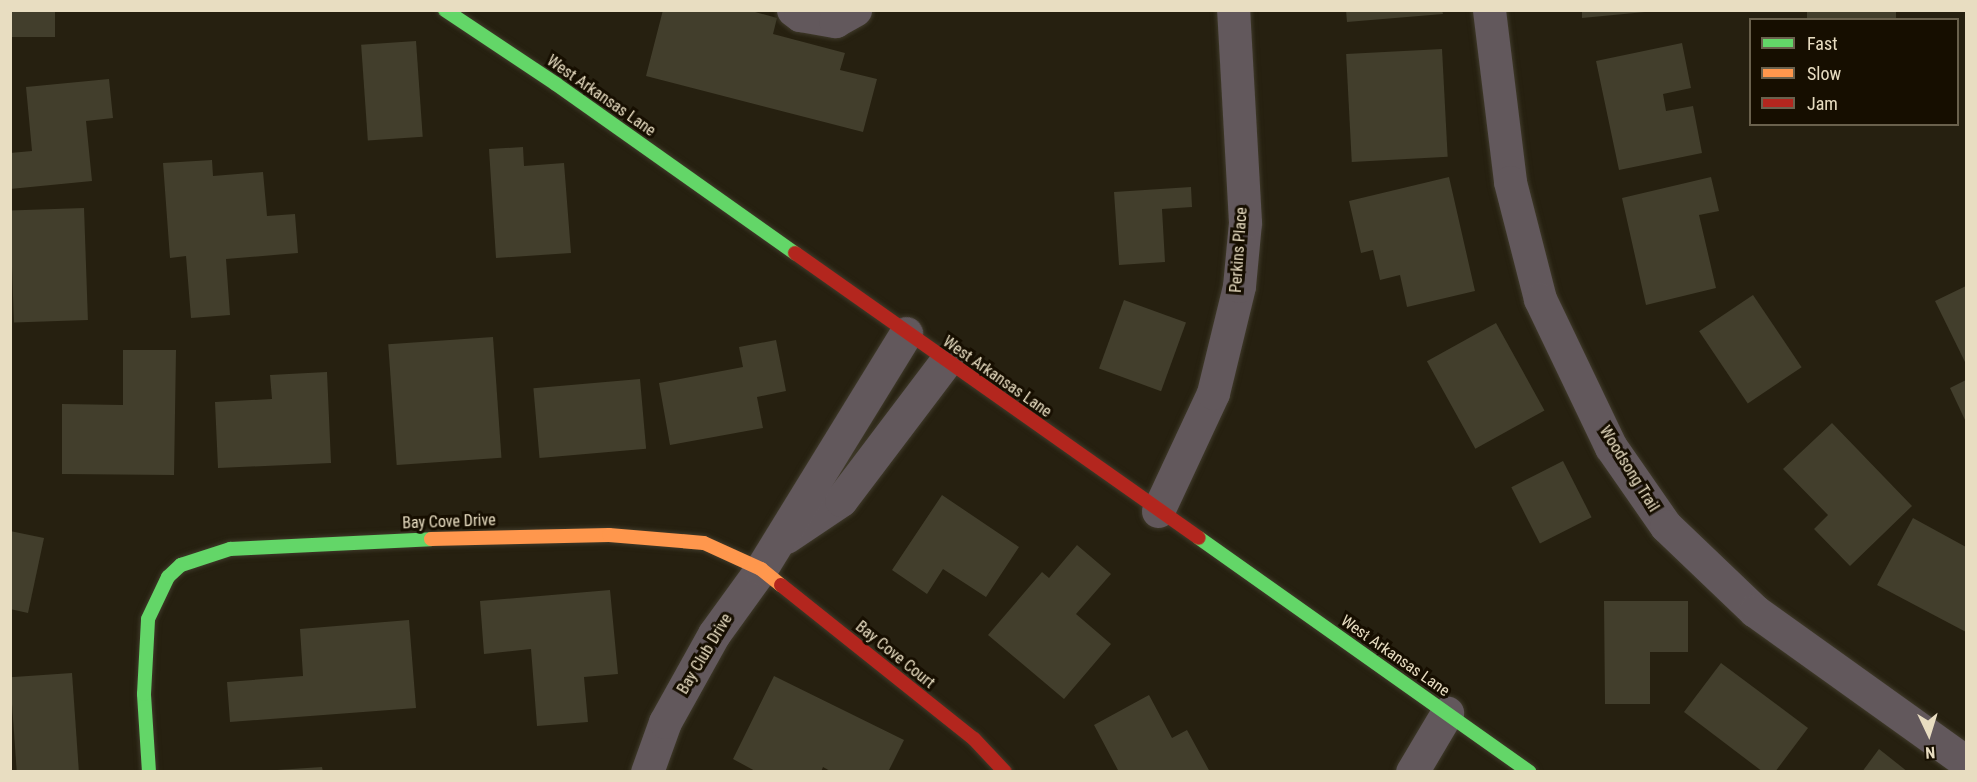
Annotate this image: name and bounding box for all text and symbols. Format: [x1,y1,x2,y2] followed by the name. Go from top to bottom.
[1749,18,1959,126] legend
[1807,33,1838,54] text: Fast
[543,51,659,141] street label: West Arkansas Lane
[1807,63,1841,84] text: Slow
[1807,93,1838,114] text: Jam
[1226,207,1252,293] street label: Perkins Place
[939,332,1055,422] street label: West Arkansas Lane
[1595,422,1663,516] street label: Woodsong Trail
[402,511,496,533] street label: Bay Cove Drive
[673,610,737,698] street label: Bay Club Drive
[1337,611,1453,701] street label: West Arkansas Lane
[852,617,938,693] street label: Bay Cove Court
[1899,704,1959,764] north arrow
[1925,743,1936,762] text: N

